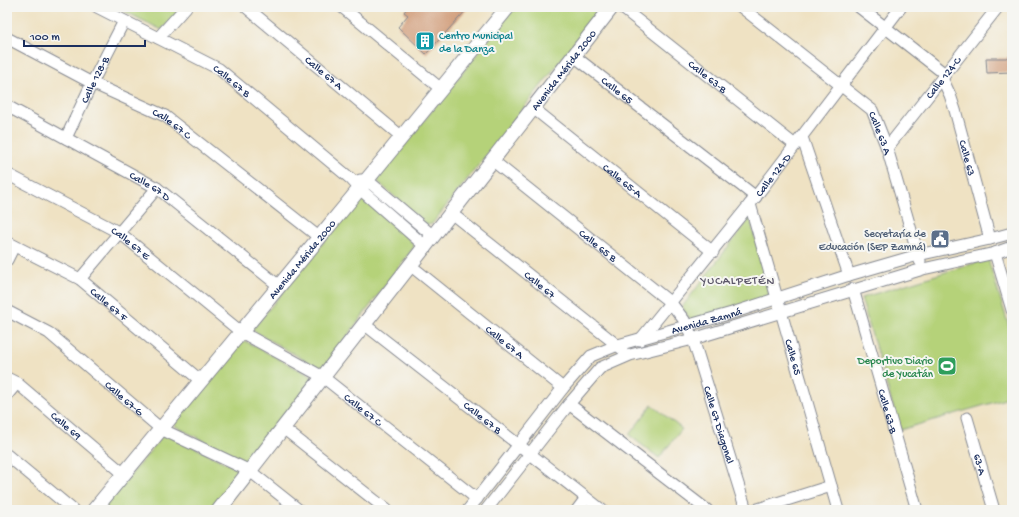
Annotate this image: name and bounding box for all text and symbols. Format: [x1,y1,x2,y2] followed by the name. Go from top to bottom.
[24,22,145,48] scale bar
[530,28,600,113] street label: Avenida Mérida 2000
[414,30,436,52] building icon: Centro Municipal de la Danza
[29,31,60,45] text: 100 m
[439,31,514,56] place label: Centro Municipal de la Danza
[924,54,965,102] street label: Calle 124-C
[79,55,113,105] street label: Calle 128-B
[302,55,345,93] street label: Calle 67 A
[685,59,729,97] street label: Calle 63-B
[211,63,252,101] street label: Calle 67 B
[598,75,635,107] street label: Calle 65
[150,107,194,143] street label: Calle 67 C
[865,110,893,157] street label: Calle 63 A
[955,139,977,178] street label: Calle 63
[754,151,795,200] street label: Calle 124-D
[600,162,644,201] street label: Calle 65-A
[127,170,173,205] street label: Calle 67 D
[267,218,339,302] street label: Avenida Mérida 2000
[109,226,152,264] street label: Calle 67 E
[576,228,619,265] street label: Calle 65 B
[929,228,951,250] public building icon: Secretaría de Educación (SEP Zamná)
[819,229,926,254] place label: Secretaría de Educación (SEP Zamná)
[521,269,557,302] street label: Calle 67
[700,275,775,289] district label: YUCALPETÉN
[87,286,130,325] street label: Calle 67 F
[670,306,744,338] street label: Avenida Zamná
[482,324,526,362] street label: Calle 67 A
[781,338,803,377] street label: Calle 65
[936,355,958,377] sports icon: Deportivo Diario de Yucatán
[856,356,934,381] place label: Deportivo Diario de Yucatán
[102,379,146,420] street label: Calle 67-G
[700,385,735,466] street label: Calle 67 Diagonal
[874,388,899,435] street label: Calle 63-B
[341,392,384,430] street label: Calle 67 C
[460,400,503,437] street label: Calle 67 B
[47,410,83,443] street label: Calle 69
[970,453,987,477] street label: 63-A

